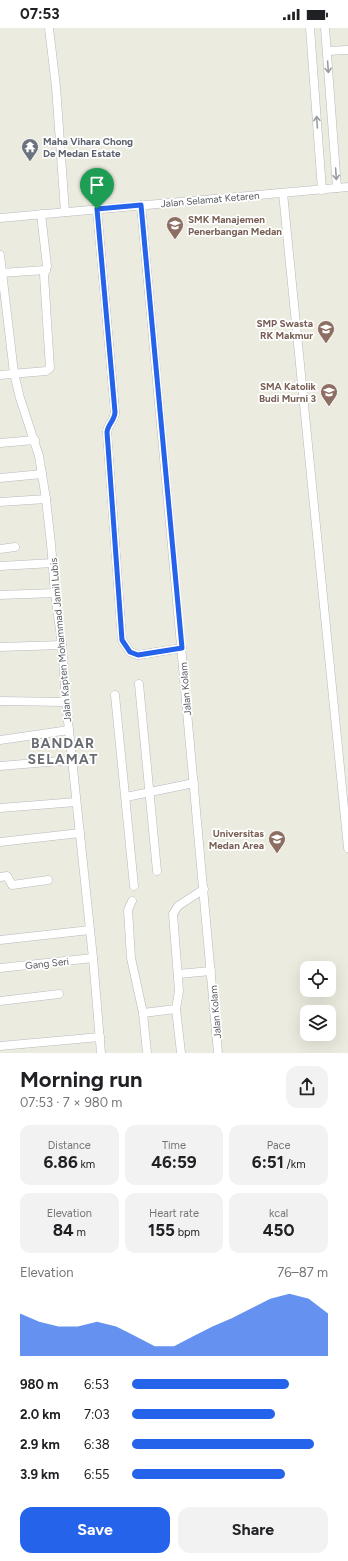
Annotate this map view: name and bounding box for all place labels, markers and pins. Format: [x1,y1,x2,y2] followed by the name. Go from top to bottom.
[43,135,133,160] place label: Maha Vihara Chong De Medan Estate
[20,137,40,162] temple icon: Maha Vihara Chong De Medan Estate
[80,168,114,209] pin
[188,213,282,238] place label: SMK Manajemen Penerbangan Medan
[165,215,185,240] school or university icon: SMK Manajemen Penerbangan Medan
[256,317,313,342] place label: SMP Swasta RK Makmur
[316,319,336,344] school or university icon: SMP Swasta RK Makmur
[259,380,317,405] place label: SMA Katolik Budi Murni 3
[319,382,339,407] school or university icon: SMA Katolik Budi Murni 3
[209,827,264,852] place label: Universitas Medan Area
[267,829,287,854] school or university icon: Universitas Medan Area

